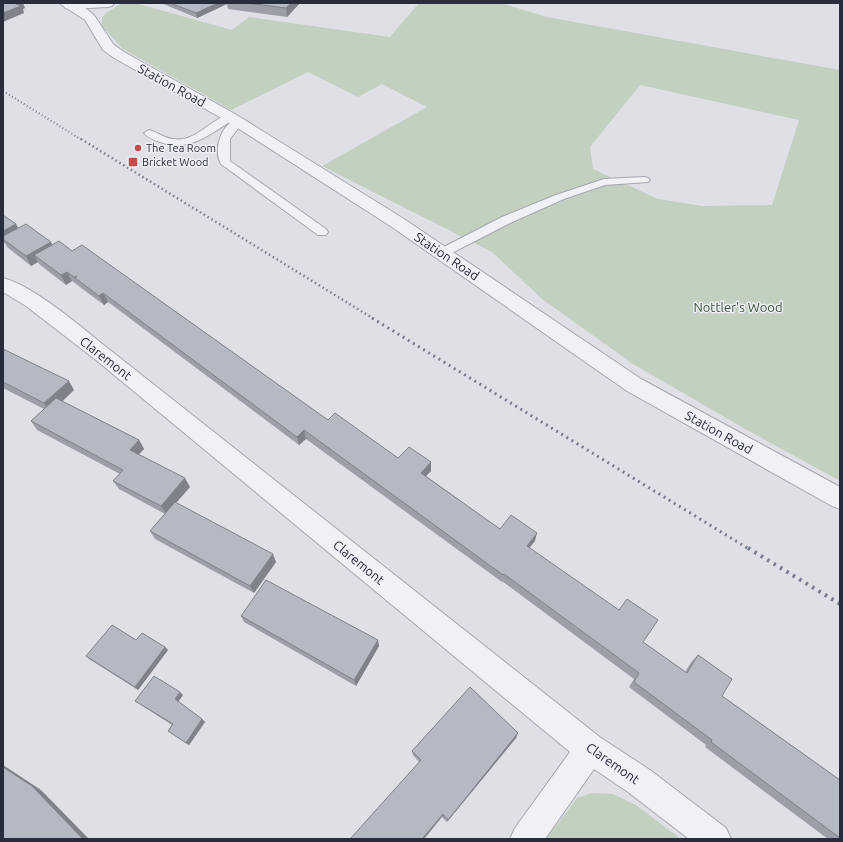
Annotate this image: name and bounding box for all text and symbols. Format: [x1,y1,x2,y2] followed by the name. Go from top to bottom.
[136,61,208,109] street label: Station Road
[146,142,216,154] place label: The Tea Room
[133,143,143,153] marker: The Tea Room
[127,156,139,168] marker: Bricket Wood
[142,156,209,168] place label: Bricket Wood
[412,229,482,283] street label: Station Road
[693,300,783,314] park label: Nottler's Wood
[77,334,135,382] street label: Claremont
[683,408,755,456] street label: Station Road
[331,537,387,587] street label: Claremont
[584,740,642,786] street label: Claremont

